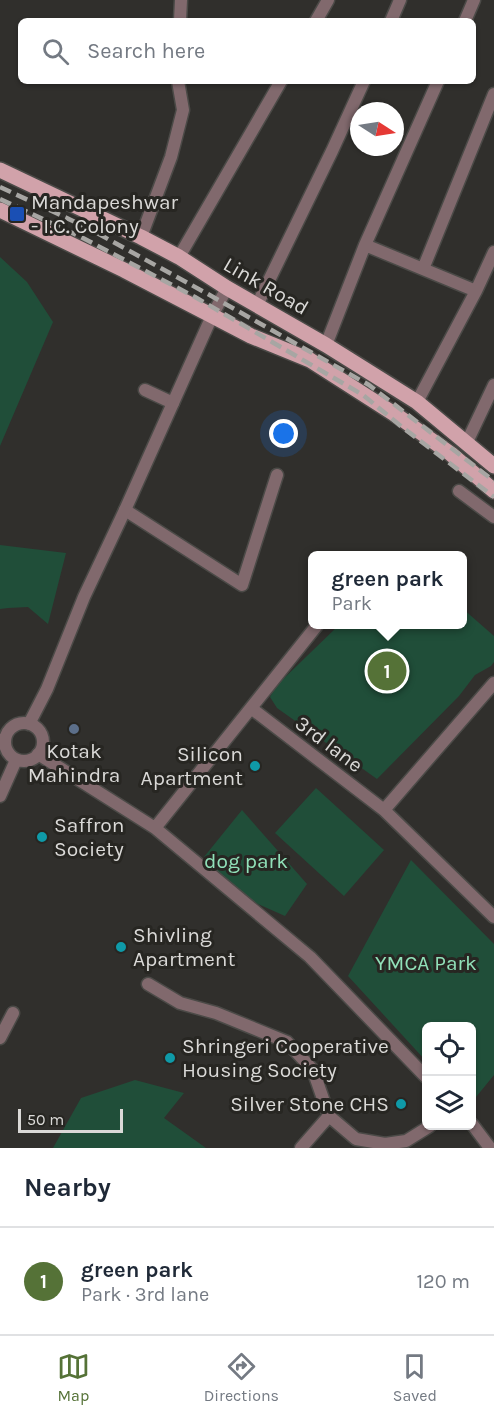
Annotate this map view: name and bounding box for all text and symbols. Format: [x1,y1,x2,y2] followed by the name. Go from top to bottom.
[18,18,476,84] search box
[39,35,72,68] icon: search
[87,38,205,64] text: Search here
[350,102,404,156] north arrow
[31,190,179,238] place label: Mandapeshwar - I.C. Colony
[8,205,26,223] marker: Mandapeshwar - I.C. Colony
[219,252,313,320] street label: Link Road
[269,419,298,448] your location
[308,551,467,629] popup
[332,566,443,592] text: green park
[332,592,372,615] text: Park
[368,648,406,694] pin: 1
[291,711,367,777] street label: 3rd lane
[67,722,81,736] marker: Kotak Mahindra
[28,739,120,787] place label: Kotak Mahindra
[141,742,243,790] place label: Silicon Apartment
[248,759,262,773] marker: Silicon Apartment
[54,813,124,861] place label: Saffron Society
[35,830,49,844] marker: Saffron Society
[204,849,288,873] park label: dog park
[133,923,235,971] place label: Shivling Apartment
[114,940,128,954] marker: Shivling Apartment
[375,951,477,975] park label: YMCA Park
[422,1022,476,1130] map controls
[422,1022,476,1076] button: locate
[182,1034,389,1082] place label: Shringeri Cooperative Housing Society
[163,1051,177,1065] marker: Shringeri Cooperative Housing Society
[422,1076,476,1130] button: layers
[230,1092,389,1116] place label: Silver Stone CHS
[394,1097,408,1111] marker: Silver Stone CHS
[18,1106,123,1134] scale bar
[27,1110,64,1129] text: 50 m
[24,1172,111,1203] text: Nearby
[81,1257,193,1283] text: green park
[40,1270,47,1293] text: 1
[416,1270,470,1293] text: 120 m
[81,1283,209,1306] text: Park · 3rd lane
[57,1350,90,1405] tab: Map
[204,1350,279,1405] tab: Directions
[393,1350,437,1405] tab: Saved

